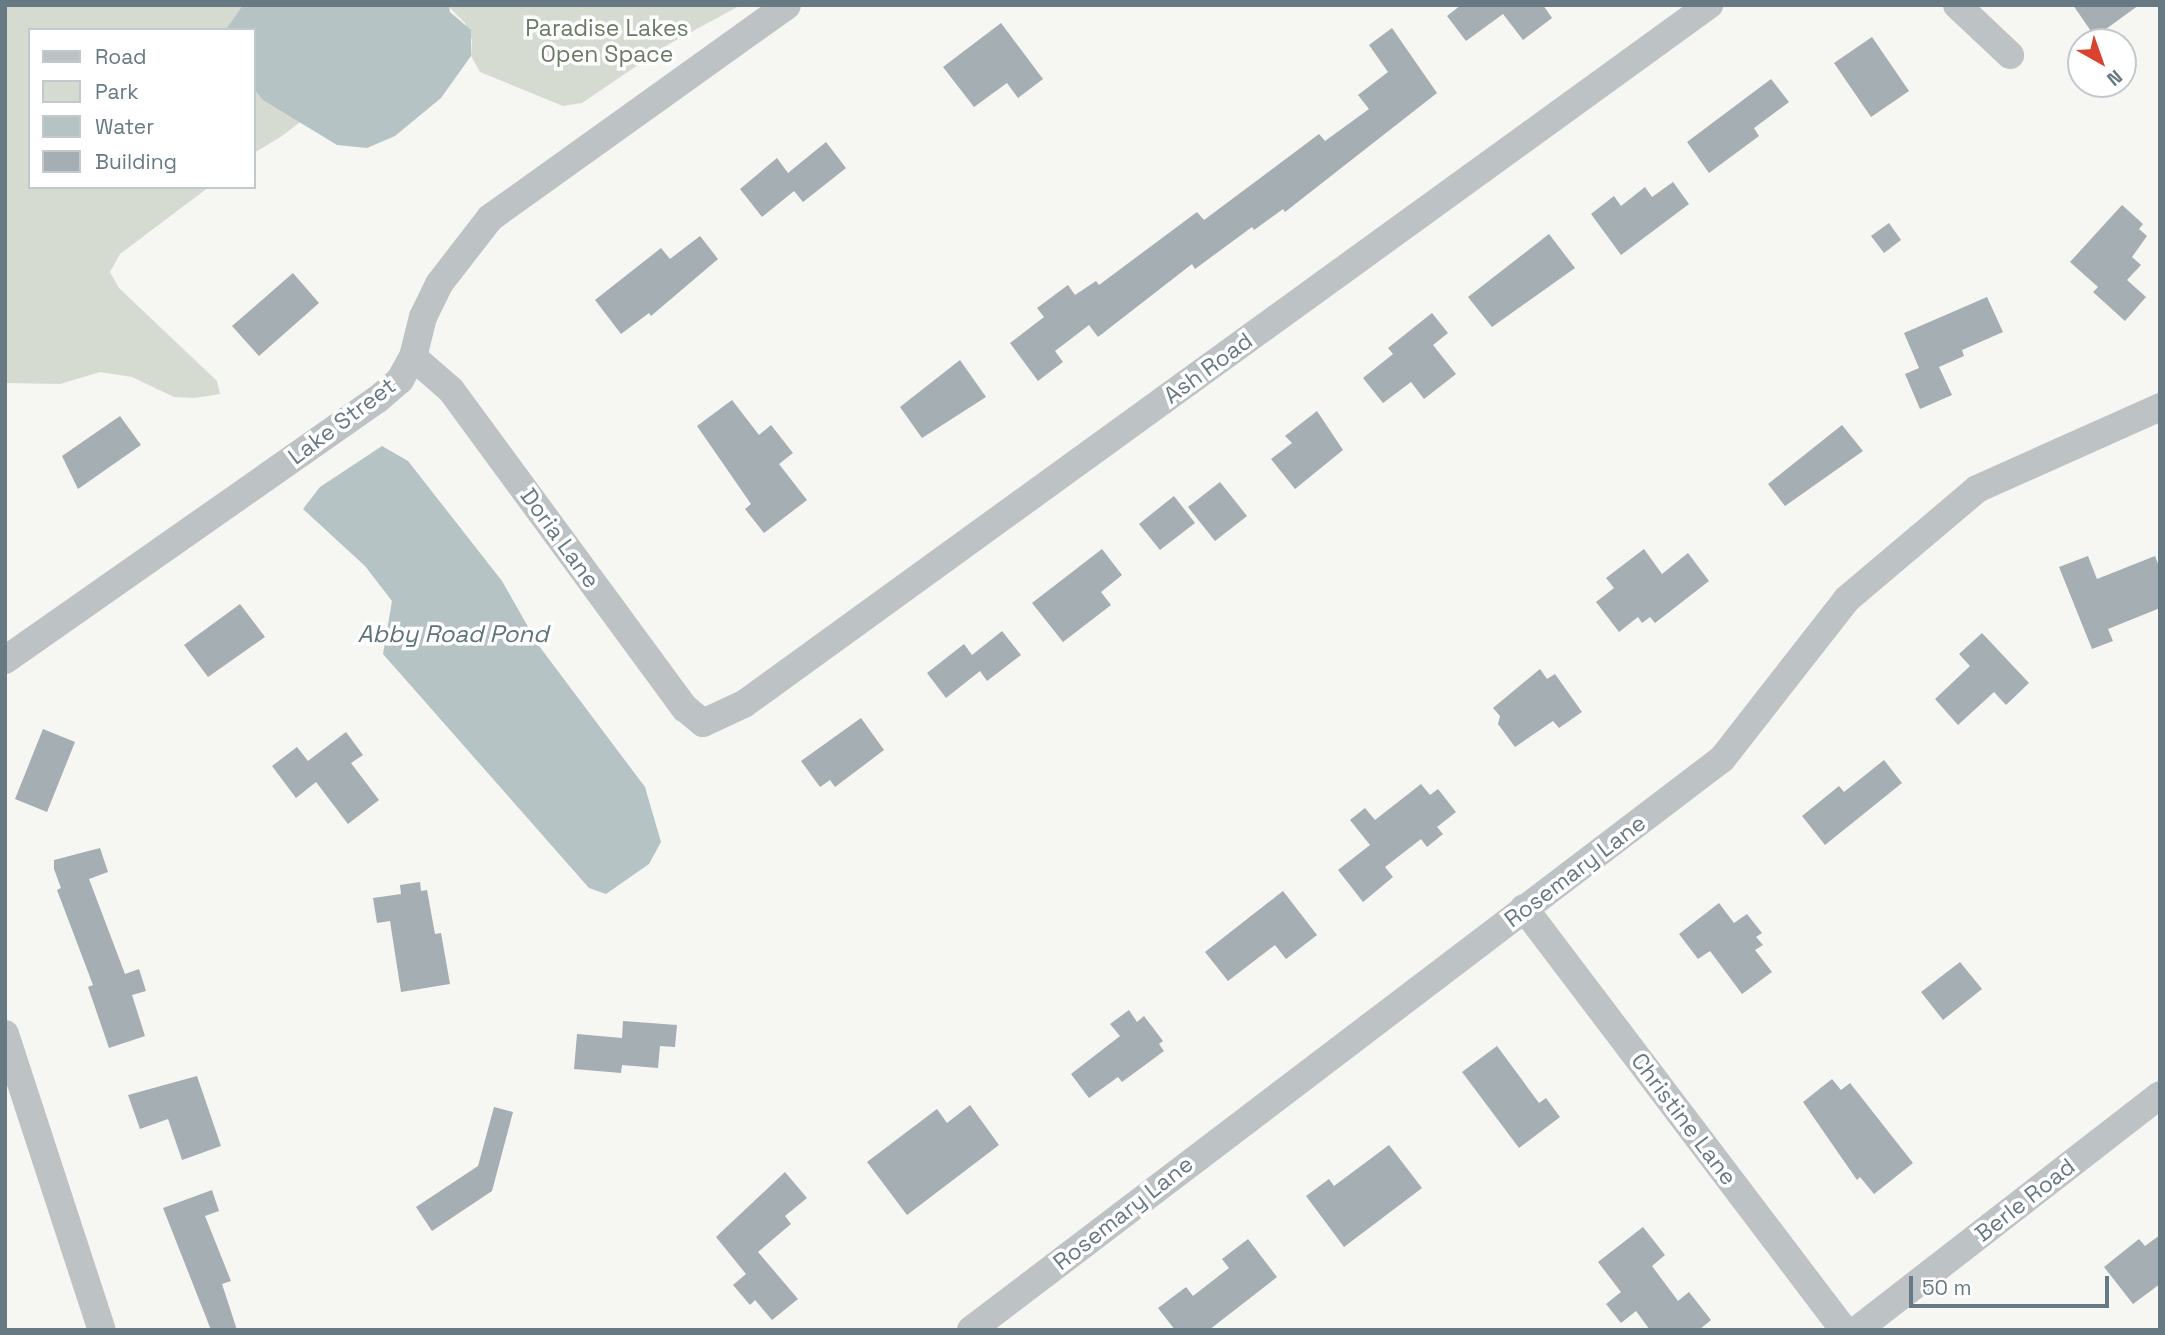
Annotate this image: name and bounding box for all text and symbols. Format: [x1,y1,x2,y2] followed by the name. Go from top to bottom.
[525,14,689,68] park label: Paradise Lakes Open Space
[28,28,256,189] legend
[2067,28,2137,98] north arrow
[95,43,147,70] text: Road
[2102,64,2127,92] text: N
[95,78,139,105] text: Park
[95,113,154,140] text: Water
[95,148,177,175] text: Building
[1158,327,1258,409] street label: Ash Road
[283,372,401,470] street label: Lake Street
[515,483,605,593] street label: Doria Lane
[358,620,548,648] water label: Abby Road Pond
[1499,809,1651,933] street label: Rosemary Lane
[1625,1047,1743,1191] street label: Christine Lane
[1048,1150,1198,1276] street label: Rosemary Lane
[1970,1152,2080,1248] street label: Berle Road
[1913,1262,2112,1306] scale bar
[1922,1274,1972,1301] text: 50 m

